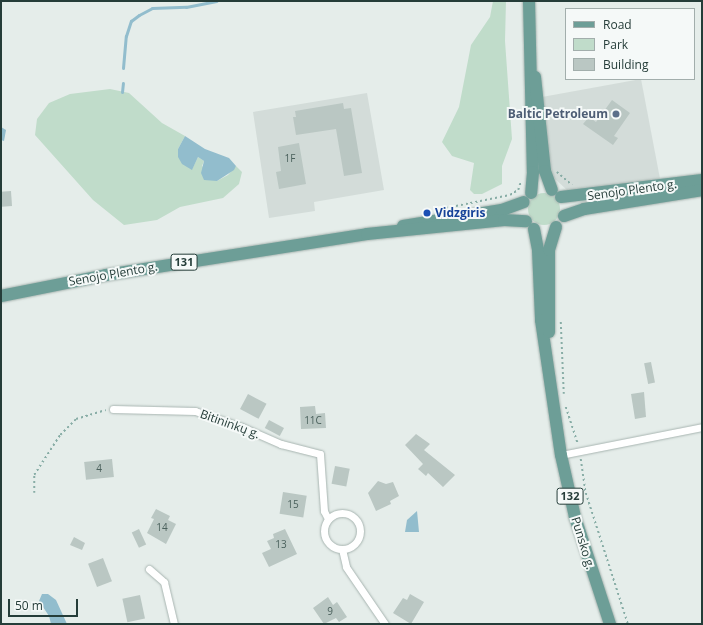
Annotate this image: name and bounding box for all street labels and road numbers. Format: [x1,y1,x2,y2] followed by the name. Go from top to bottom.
[586,177,678,203] street label: Senojo Plento g.
[170,253,198,271] road number: 131
[67,259,159,289] street label: Senojo Plento g.
[198,407,262,441] street label: Bitininkų g.
[556,487,584,505] road number: 132
[568,515,598,571] street label: Punsko g.

